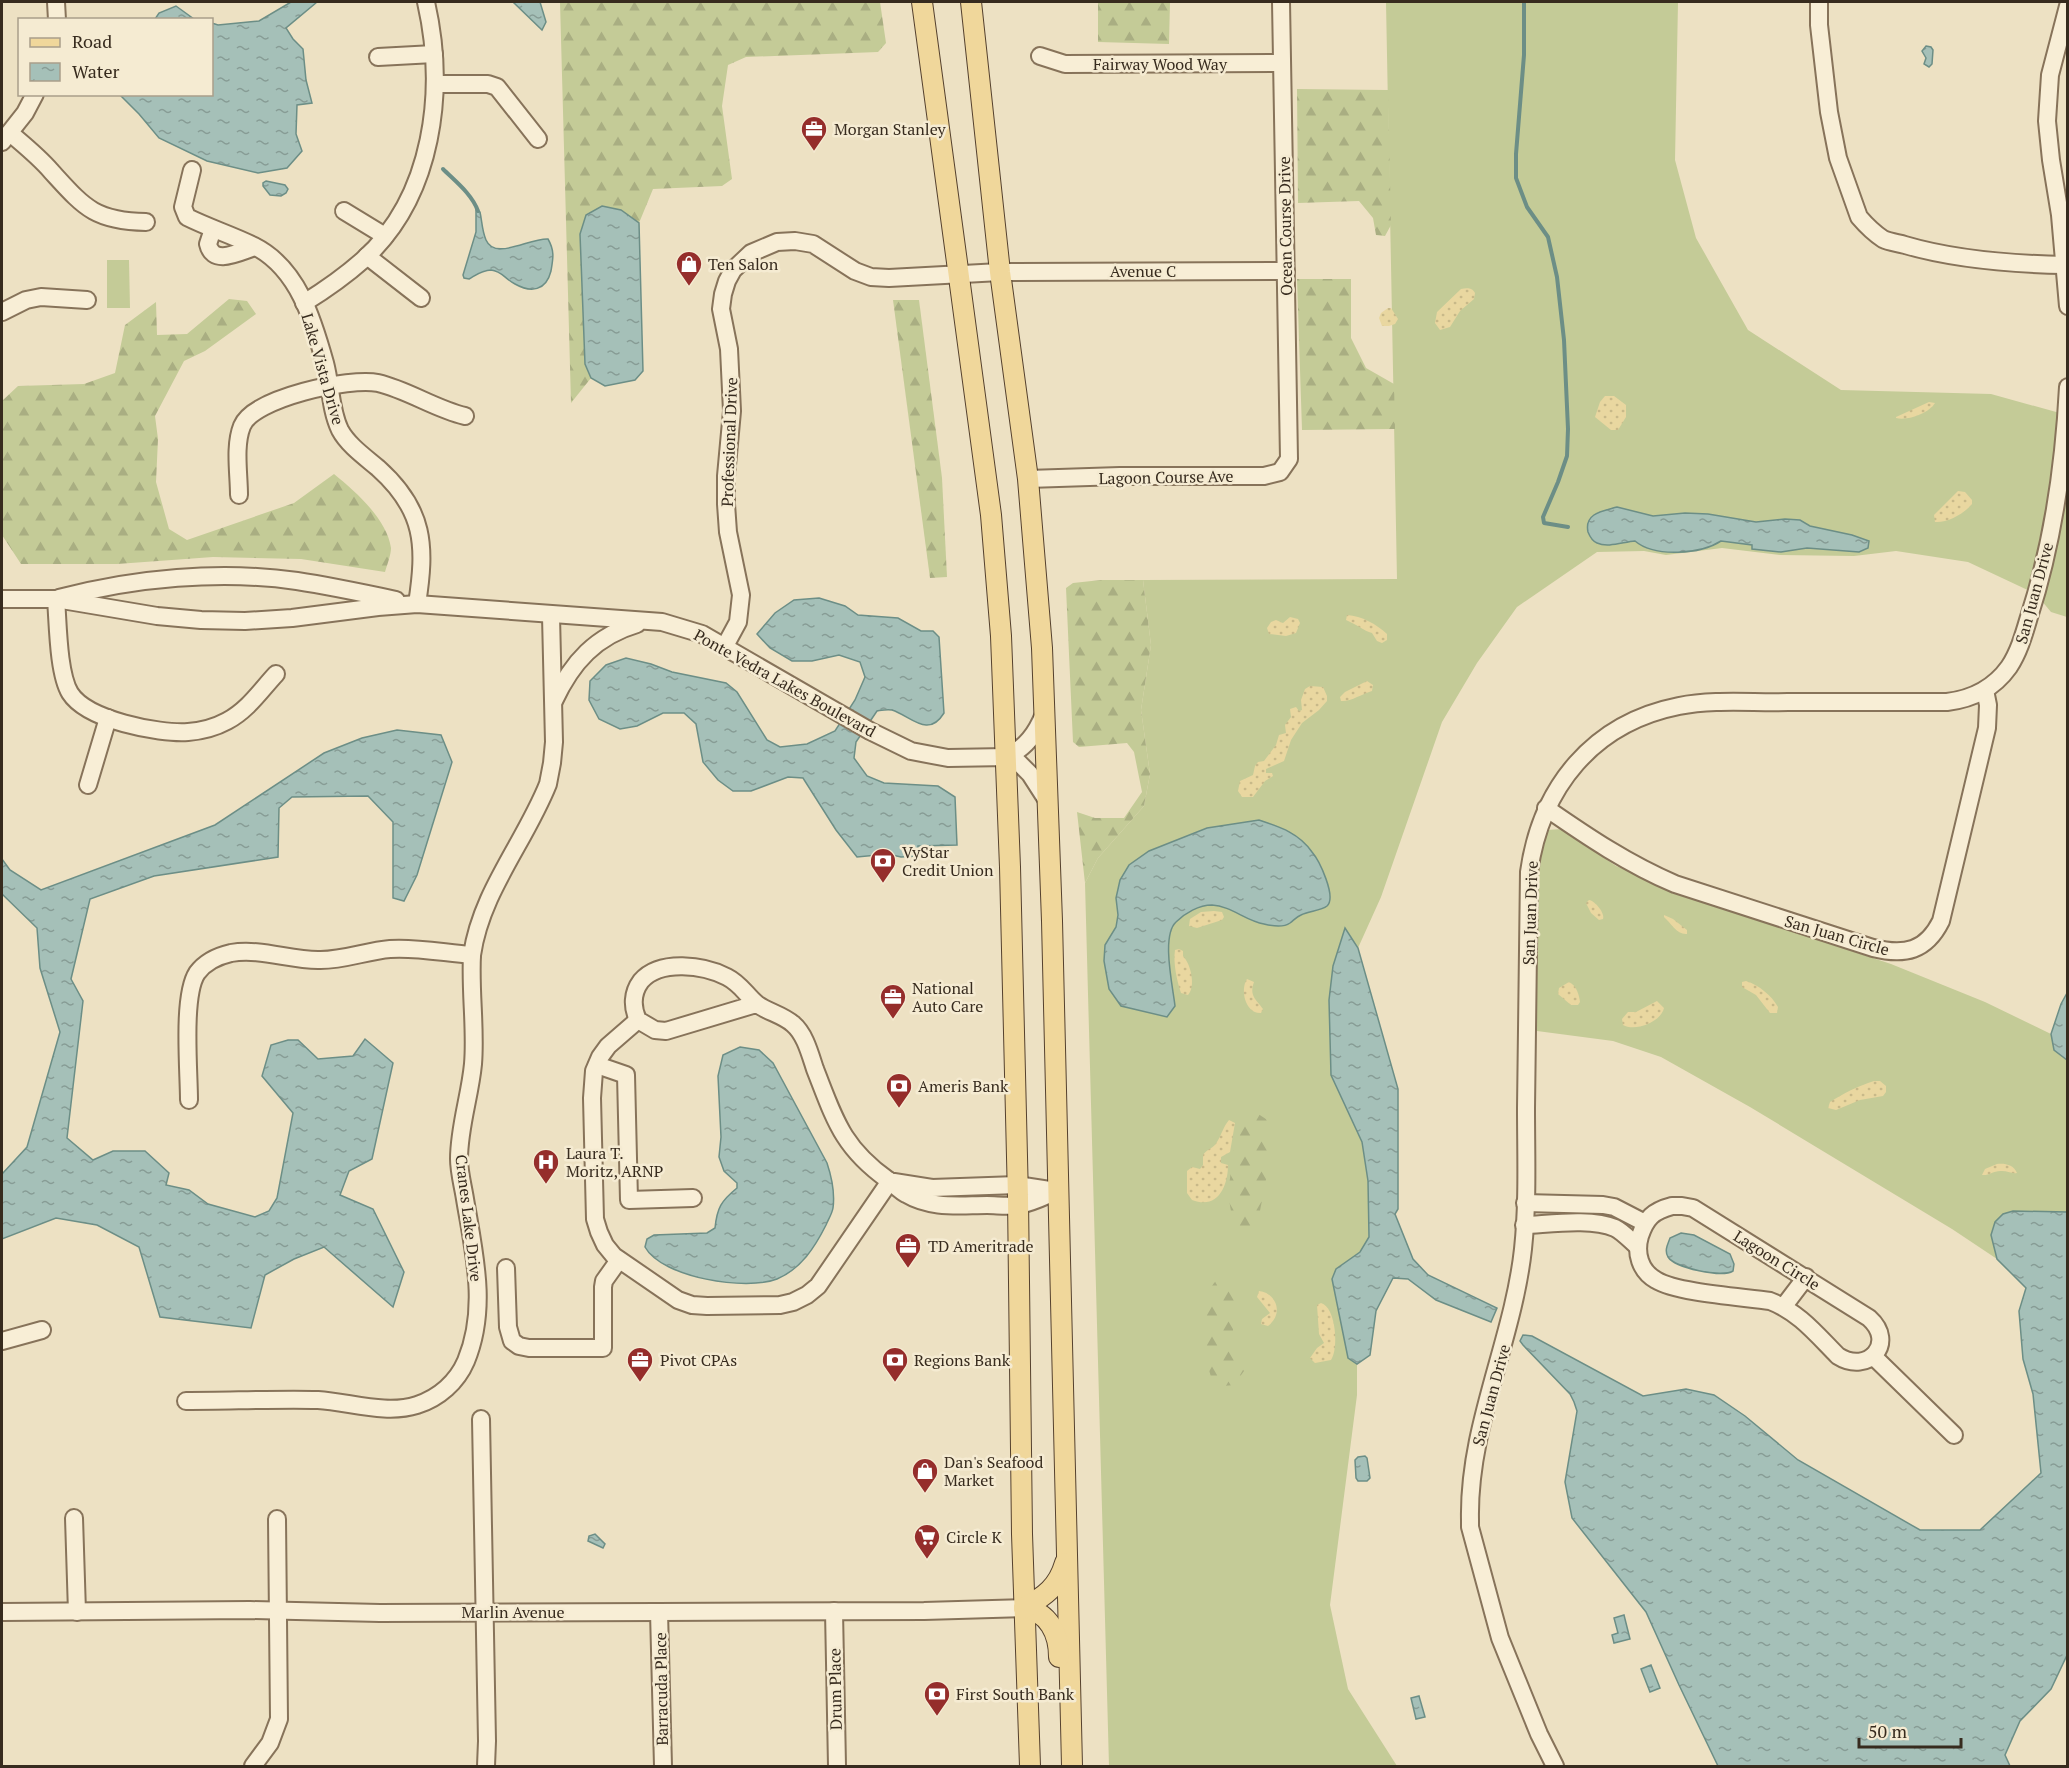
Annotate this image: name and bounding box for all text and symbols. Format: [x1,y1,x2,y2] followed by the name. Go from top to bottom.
[18,18,213,96] legend
[72,29,112,53] text: Road
[1093,53,1228,75] street label: Fairway Wood Way
[72,59,119,83] text: Water
[799,114,829,152] office icon: Morgan Stanley
[834,118,946,140] place label: Morgan Stanley
[1273,156,1297,296] street label: Ocean Course Drive
[674,249,704,287] shop icon: Ten Salon
[708,253,779,275] place label: Ten Salon
[1110,260,1176,282] street label: Avenue C
[297,311,349,427] street label: Lake Vista Drive
[716,377,742,507] street label: Professional Drive
[1098,465,1234,489] street label: Lagoon Course Ave
[2010,540,2058,646] street label: San Juan Drive
[690,624,880,742] street label: Ponte Vedra Lakes Boulevard
[902,841,994,881] place label: VyStar Credit Union
[868,846,898,884] bank icon: VyStar Credit Union
[1517,860,1543,966] street label: San Juan Drive
[1782,910,1892,960] street label: San Juan Circle
[912,977,983,1017] place label: National Auto Care
[878,982,908,1020] office icon: National Auto Care
[884,1071,914,1109] bank icon: Ameris Bank
[918,1075,1009,1097] place label: Ameris Bank
[566,1142,663,1182] place label: Laura T. Moritz, ARNP
[531,1147,561,1185] hospital icon: Laura T. Moritz, ARNP
[450,1153,488,1283] street label: Cranes Lake Drive
[1730,1225,1824,1295] street label: Lagoon Circle
[893,1231,923,1269] office icon: TD Ameritrade
[928,1235,1034,1257] place label: TD Ameritrade
[1467,1342,1515,1448] street label: San Juan Drive
[625,1345,655,1383] office icon: Pivot CPAs
[880,1345,910,1383] bank icon: Regions Bank
[660,1349,737,1371] place label: Pivot CPAs
[914,1349,1011,1371] place label: Regions Bank
[944,1451,1043,1491] place label: Dan's Seafood Market
[910,1456,940,1494] shop icon: Dan's Seafood Market
[912,1522,942,1560] supermarket icon: Circle K
[946,1526,1002,1548] place label: Circle K
[461,1601,565,1623] street label: Marlin Avenue
[649,1632,673,1746] street label: Barracuda Place
[823,1648,847,1730] street label: Drum Place
[922,1679,952,1717] bank icon: First South Bank
[956,1683,1075,1705] place label: First South Bank
[1859,1711,1961,1749] scale bar
[1868,1719,1908,1743] text: 50 m

